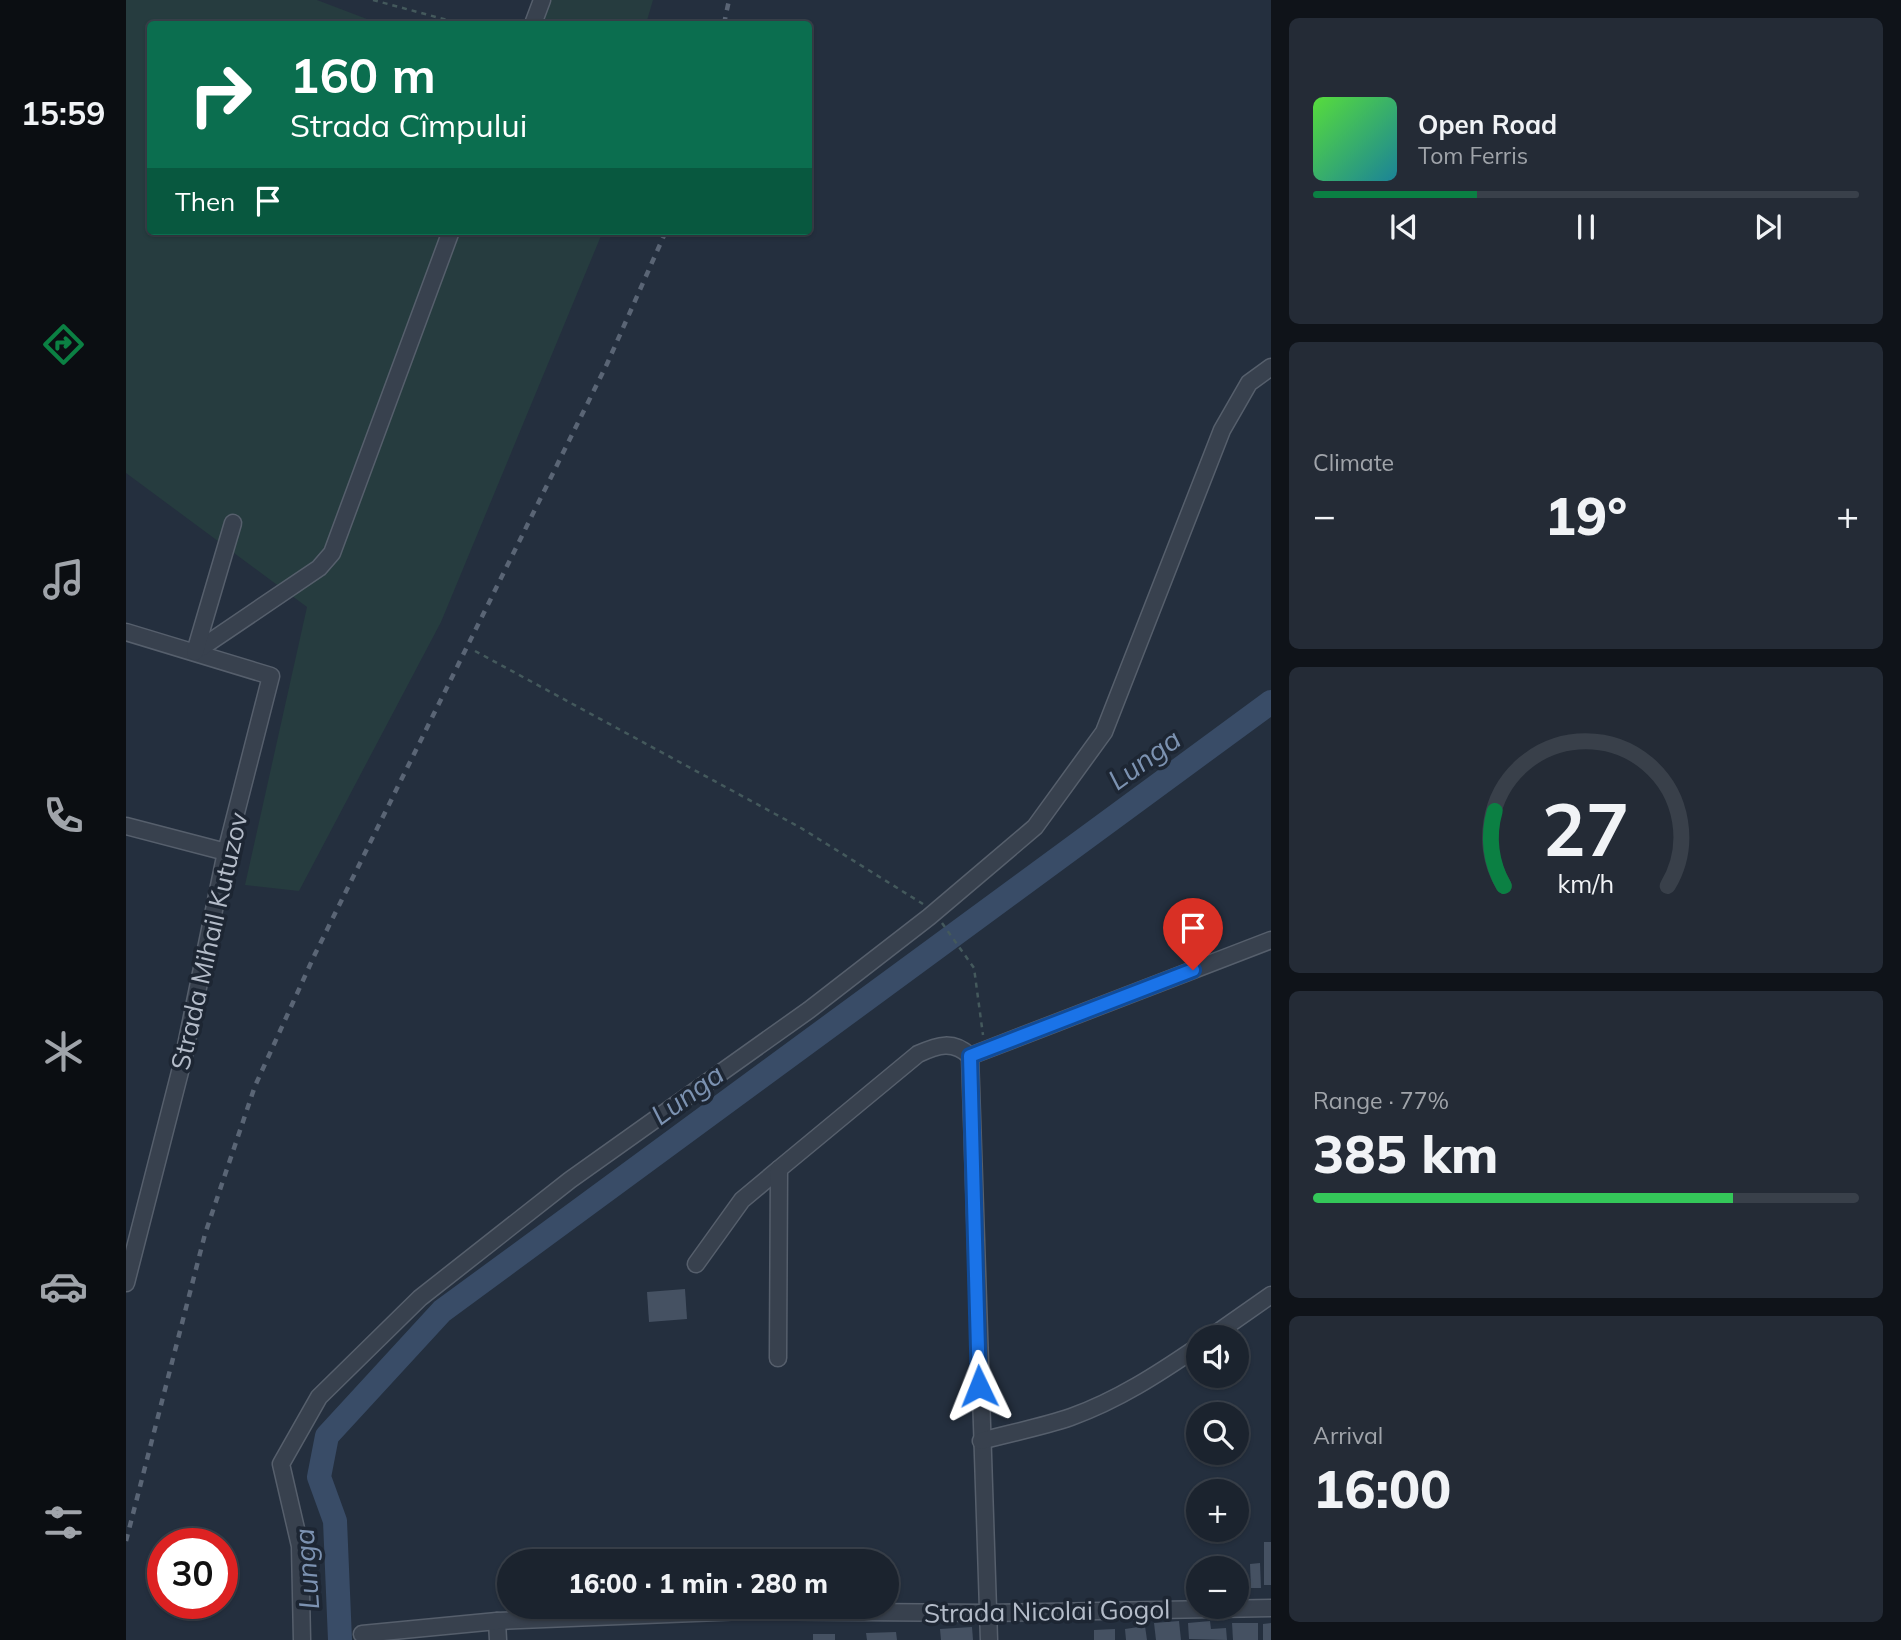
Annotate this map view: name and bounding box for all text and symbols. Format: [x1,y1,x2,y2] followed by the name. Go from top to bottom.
[290,44,436,105] text: 160 m
[175,49,266,140] icon: right
[21,93,105,133] text: 15:59
[290,105,527,145] text: Strada Cîmpului
[1418,108,1557,141] text: Open Road
[1418,141,1528,170] text: Tom Ferris
[249,182,287,220] icon: arrive
[175,185,235,218] text: Then
[1385,208,1423,246] icon: previous
[1567,208,1605,246] icon: pause
[1749,208,1787,246] icon: next
[39,320,88,369] icon: directions
[1313,448,1394,477] text: Climate
[1545,483,1627,548] text: 19°
[1313,491,1336,539] text: −
[1836,491,1859,539] text: +
[39,555,88,604] icon: music
[1101,721,1187,797] water label: Lunga
[1542,783,1630,874] text: 27
[39,791,88,840] icon: phone
[163,809,255,1073] street label: Strada Mihail Kutuzov
[1558,868,1614,899] text: km/h
[1163,898,1223,970] pin
[1174,909,1212,947] icon: arrive
[39,1027,88,1076] icon: climate
[644,1056,730,1132] water label: Lunga
[1313,1086,1449,1115] text: Range · 77%
[1313,1121,1498,1186] text: 385 km
[39,1262,88,1311] icon: car
[1186,1325,1249,1619] map controls
[1186,1325,1249,1388] button: sound
[942,1349,1016,1423] position arrow
[1186,1402,1249,1465] button: search
[1313,1421,1383,1450] text: Arrival
[1313,1456,1451,1521] text: 16:00
[1186,1479,1249,1542] button: +
[39,1498,88,1547] icon: filters
[286,1527,326,1611] water label: Lunga
[147,1528,238,1619] speed limit sign: 30
[1186,1556,1249,1619] button: −
[568,1567,828,1600] text: 16:00 · 1 min · 280 m
[923,1592,1171,1630] street label: Strada Nicolai Gogol

